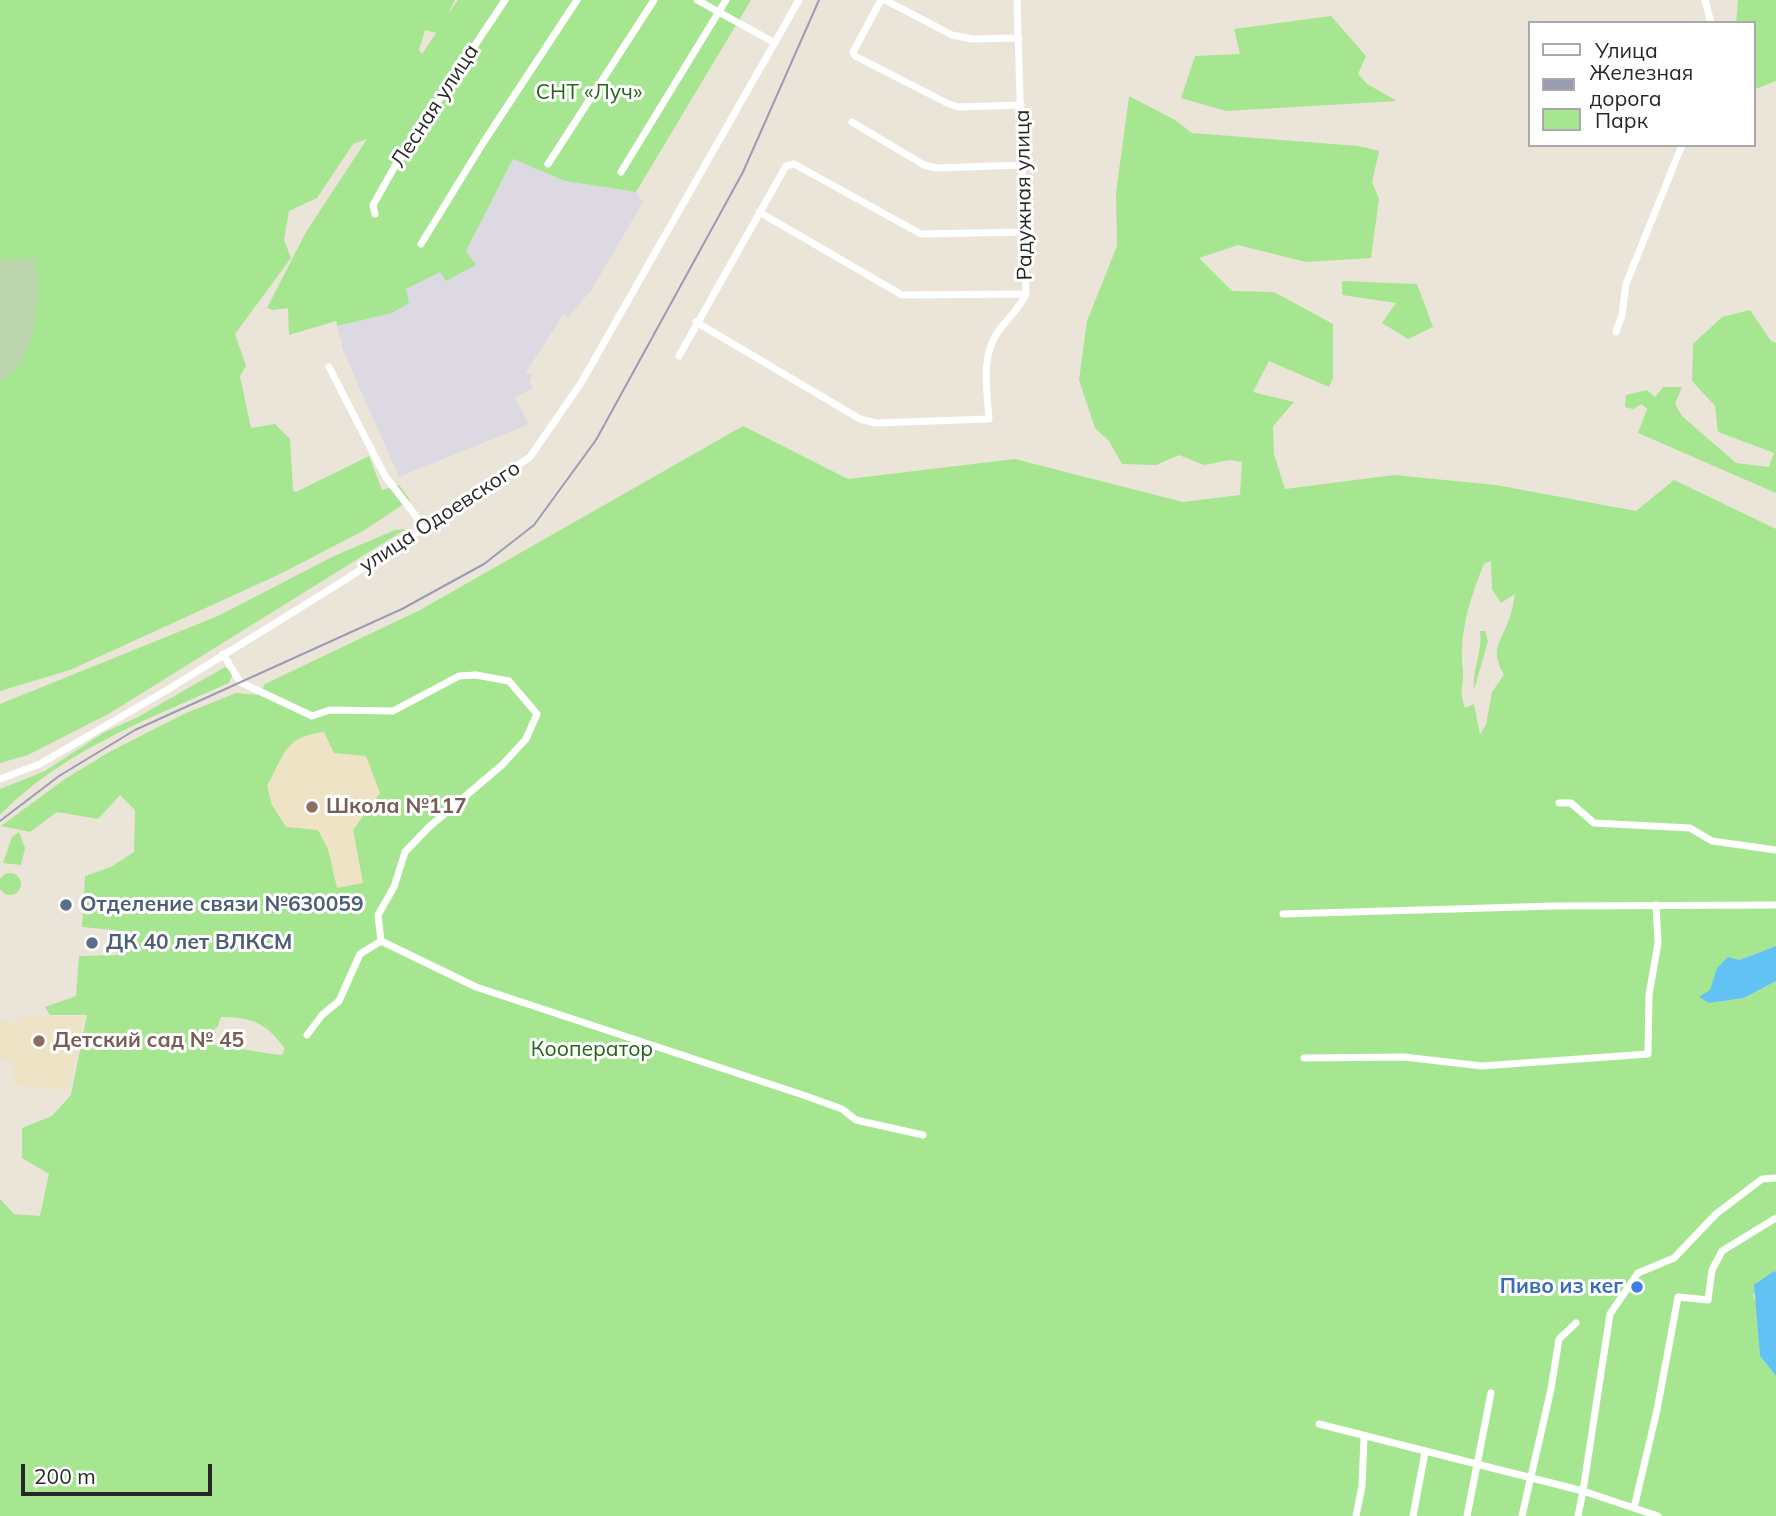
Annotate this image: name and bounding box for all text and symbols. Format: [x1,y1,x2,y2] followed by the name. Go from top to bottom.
[1528,21,1755,147] legend
[1595,37,1658,63] text: Улица
[386,40,484,172] street label: Лесная улица
[1589,59,1693,111] text: Железная дорога
[536,80,642,106] park label: СНТ «Луч»
[1595,107,1648,133] text: Парк
[1010,109,1038,281] street label: Радужная улица
[355,456,525,578] street label: улица Одоевского
[326,794,467,820] place label: Школа №117
[304,799,320,815] marker: Школа №117
[80,892,363,918] place label: Отделение связи №630059
[58,897,74,913] marker: Отделение связи №630059
[106,930,292,956] place label: ДК 40 лет ВЛКСМ
[84,935,100,951] marker: ДК 40 лет ВЛКСМ
[53,1028,244,1054] place label: Детский сад № 45
[31,1033,47,1049] marker: Детский сад № 45
[531,1037,653,1063] park label: Кооператор
[1500,1274,1623,1300] place label: Пиво из кег
[1629,1279,1645,1295] marker: Пиво из кег
[24,1450,215,1494] scale bar
[34,1463,96,1489] text: 200 m

